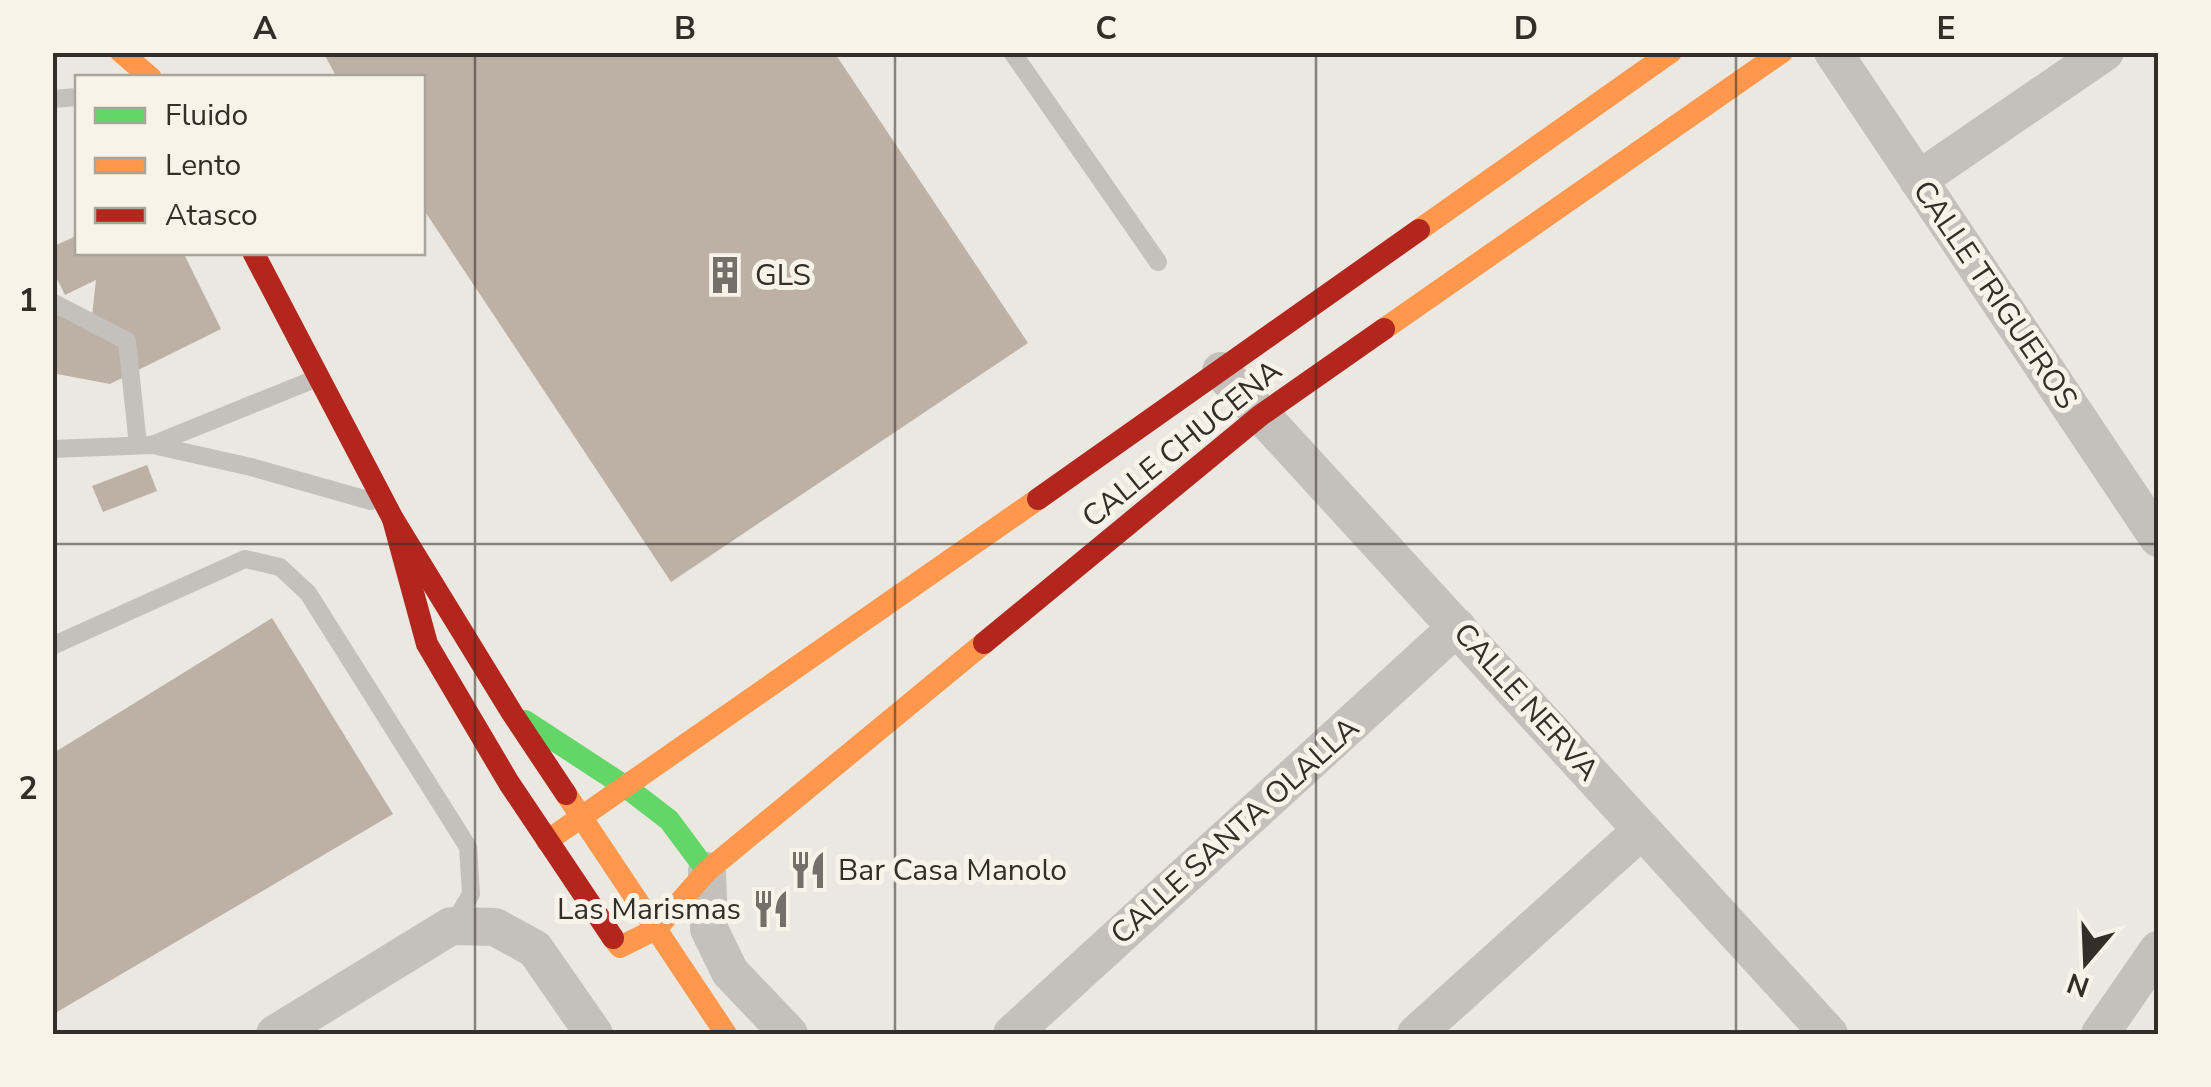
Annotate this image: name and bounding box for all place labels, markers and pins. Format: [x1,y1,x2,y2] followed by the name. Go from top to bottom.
[704,254,746,296] building icon: GLS
[755,255,811,296] place label: GLS
[787,849,829,891] restaurant icon: Bar Casa Manolo
[838,850,1067,891] place label: Bar Casa Manolo
[750,888,792,930] restaurant icon: Las Marismas
[557,889,741,930] place label: Las Marismas

